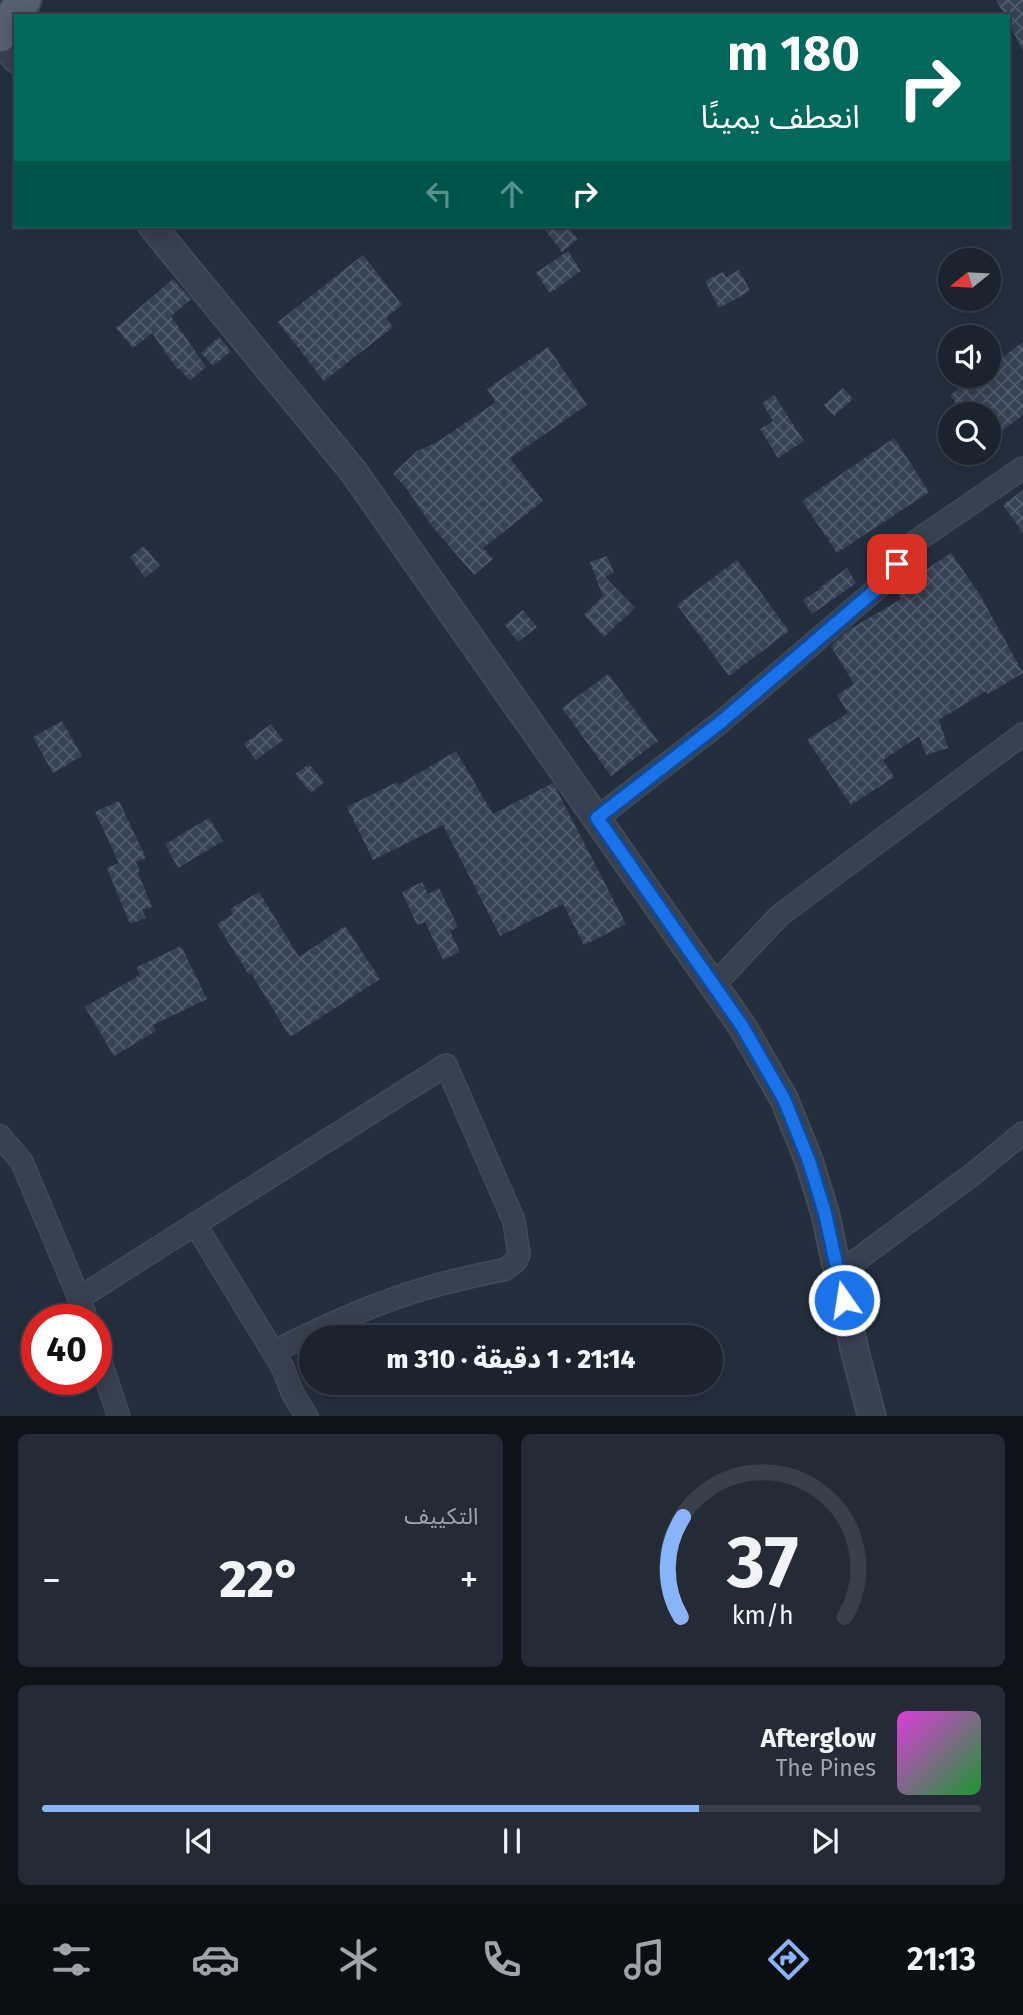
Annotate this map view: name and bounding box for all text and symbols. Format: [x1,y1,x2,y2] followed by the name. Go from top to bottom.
[727,24,860,83] text: 180 m
[884,42,975,133] icon: right
[700,98,860,136] text: انعطف يمينًا
[420,175,458,213] icon: left
[493,175,531,213] icon: ahead
[566,175,604,213] icon: right
[938,248,1001,312] north arrow
[938,248,1001,465] map controls
[938,325,1001,388] button: sound
[938,402,1001,465] button: search
[867,534,927,594] pin
[878,545,916,583] icon: arrive
[807,1263,881,1337] position arrow
[21,1304,112,1395] speed limit sign: 40
[386,1344,636,1375] text: 21:14 · 1 دقيقة · 310 m
[404,1502,479,1530] text: التكييف
[726,1519,799,1606] text: 37
[220,1548,301,1611] text: 22°
[42,1557,61,1603] text: −
[460,1557,478,1603] text: +
[732,1600,794,1630] text: km/h
[761,1723,876,1754] text: Afterglow
[775,1754,876,1782] text: The Pines
[180,1822,218,1860] icon: previous
[493,1822,531,1860] icon: pause
[806,1822,844,1860] icon: next
[47,1935,96,1984] icon: filters
[191,1935,240,1984] icon: car
[334,1935,383,1984] icon: climate
[477,1935,526,1984] icon: phone
[620,1935,669,1984] icon: music
[764,1935,813,1984] icon: directions
[907,1940,976,1978] text: 21:13

